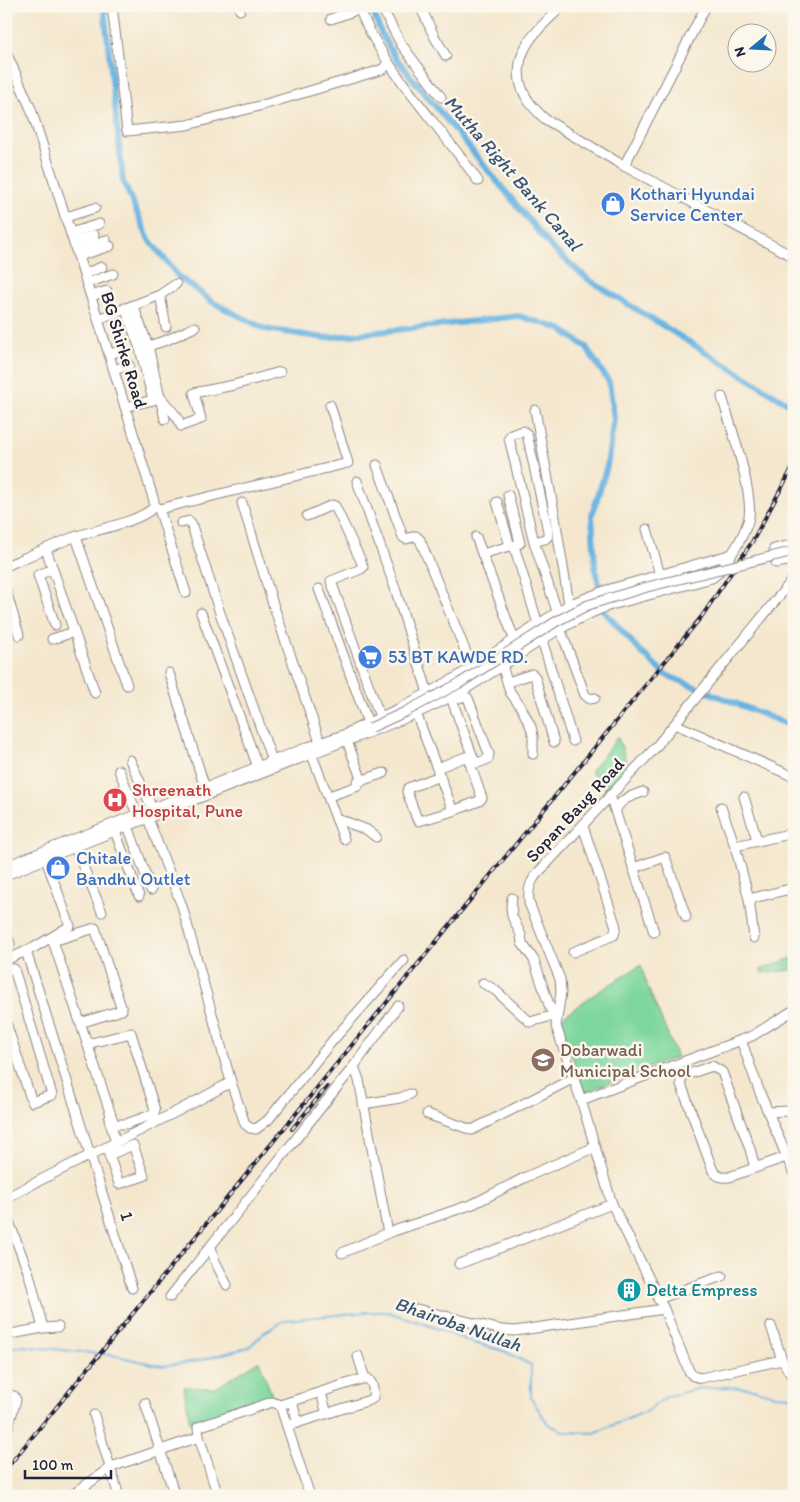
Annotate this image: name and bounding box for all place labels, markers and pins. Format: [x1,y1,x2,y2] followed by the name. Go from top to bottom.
[630,183,755,226] place label: Kothari Hyundai Service Center
[600,191,626,217] shop icon: Kothari Hyundai Service Center
[357,644,383,670] supermarket icon: 53 BT KAWDE RD.
[388,646,528,668] place label: 53 BT KAWDE RD.
[132,779,243,822] place label: Shreenath Hospital, Pune
[102,787,128,813] hospital icon: Shreenath Hospital, Pune
[76,847,191,890] place label: Chitale Bandhu Outlet
[45,855,71,881] shop icon: Chitale Bandhu Outlet
[560,1039,691,1082] place label: Dobarwadi Municipal School
[530,1047,556,1073] school or university icon: Dobarwadi Municipal School
[616,1277,642,1303] building icon: Delta Empress
[646,1279,757,1301] place label: Delta Empress

